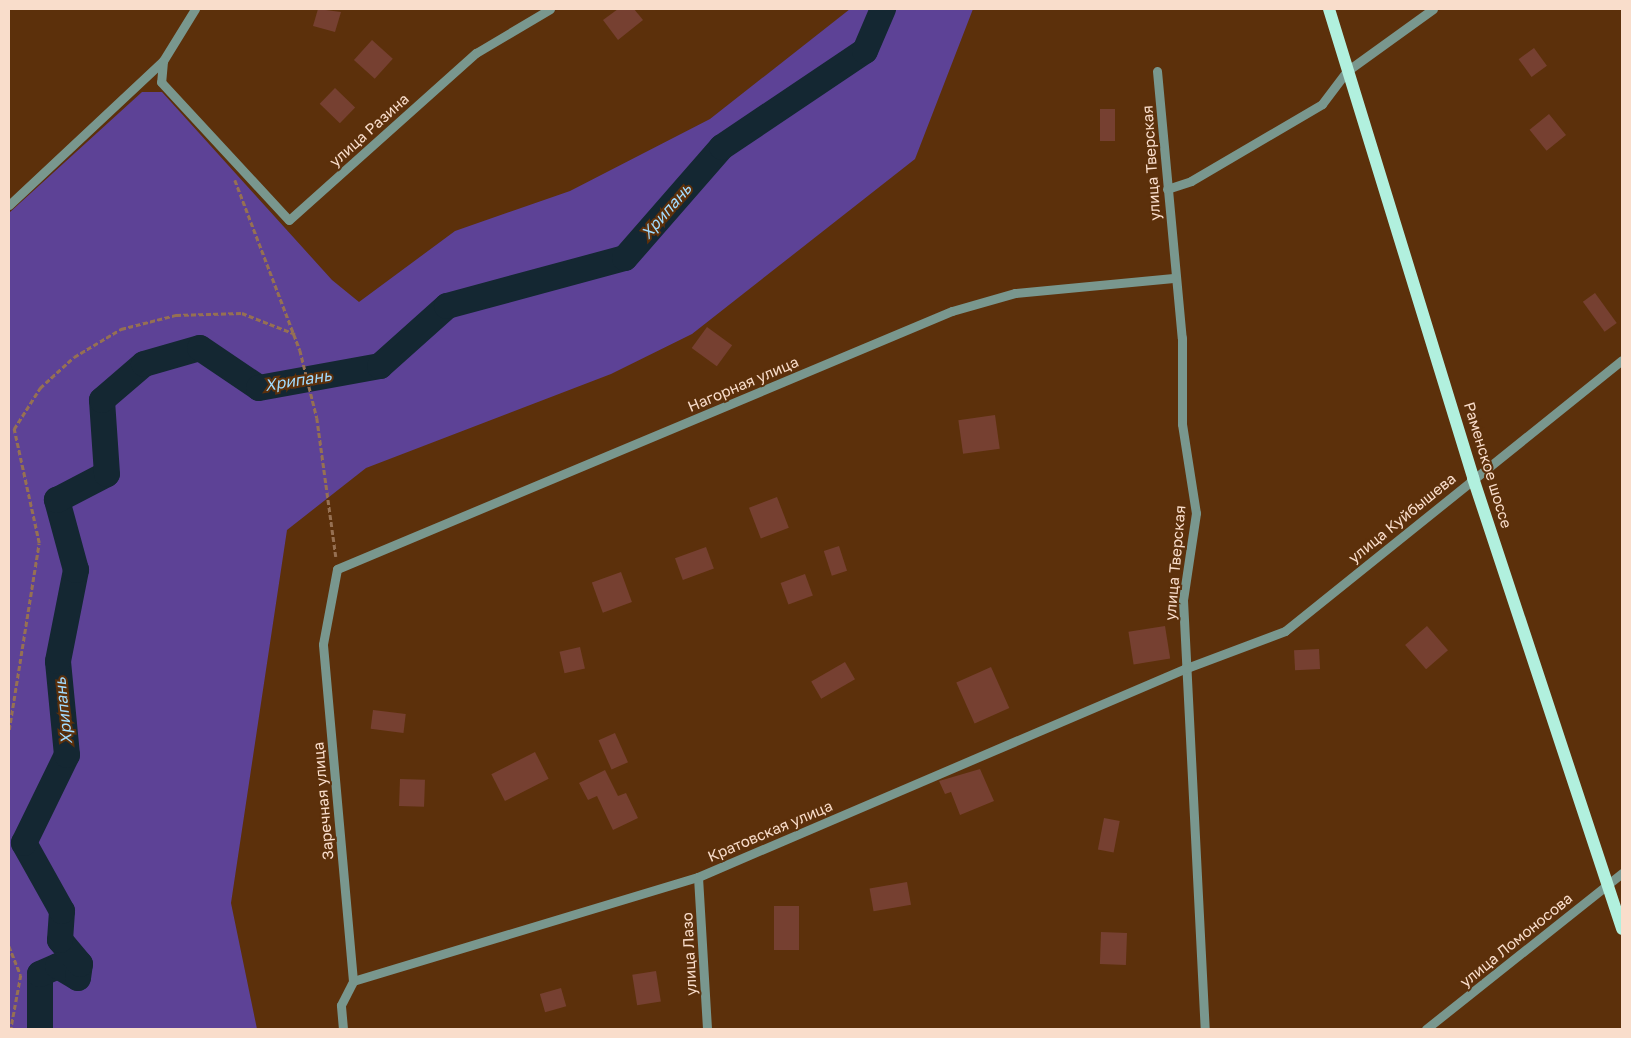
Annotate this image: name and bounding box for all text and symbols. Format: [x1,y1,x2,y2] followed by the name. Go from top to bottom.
[326,90,412,170] street label: улица Разина
[1138,105,1164,221] street label: улица Тверская
[637,179,695,243] water label: Хрипань
[685,353,801,415] street label: Нагорная улица
[263,365,333,395] water label: Хрипань
[1460,400,1516,530] street label: Раменское шоссе
[1345,469,1459,567] street label: улица Куйбышева
[1161,505,1189,621] street label: улица Тверская
[50,677,76,745] water label: Хрипань
[309,741,337,861] street label: Заречная улица
[705,797,835,865] street label: Кратовская улица
[1456,889,1576,991] street label: улица Ломоносова
[678,912,700,996] street label: улица Лазо

